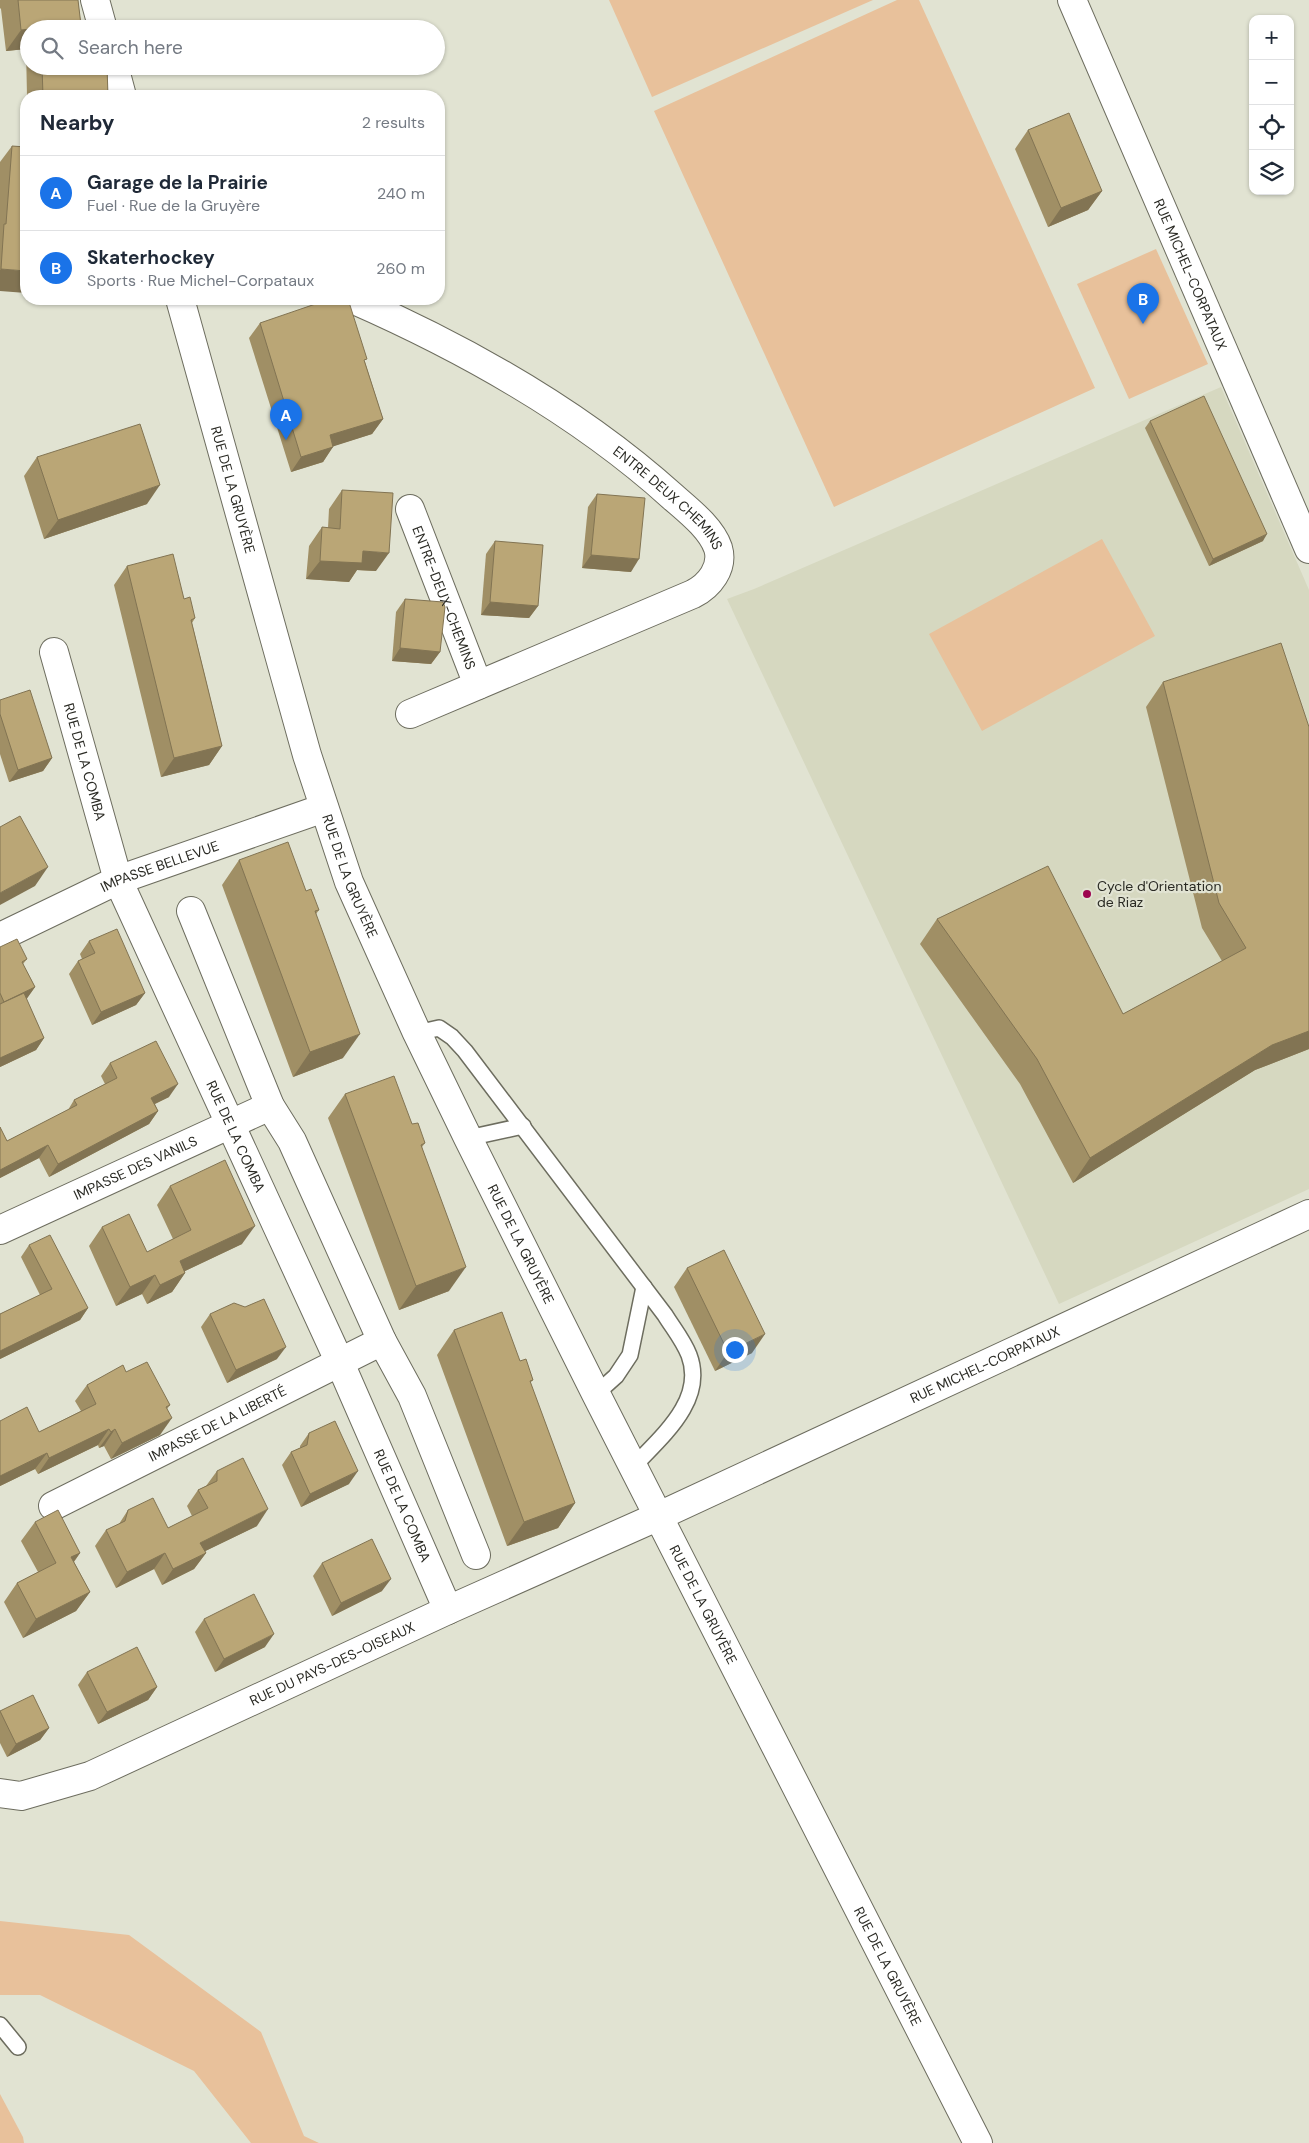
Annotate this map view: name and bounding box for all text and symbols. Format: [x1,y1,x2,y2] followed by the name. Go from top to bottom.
[1249,15,1294,195] map controls
[1249,15,1294,60] button: +
[20,20,445,75] search box
[38,34,66,62] icon: search
[78,35,183,60] text: Search here
[1249,60,1294,105] button: −
[1249,105,1294,150] button: locate
[40,109,114,137] text: Nearby
[362,112,425,133] text: 2 results
[1249,150,1294,195] button: layers
[87,170,268,195] text: Garage de la Prairie
[50,183,62,204] text: A
[377,183,425,204] text: 240 m
[87,195,260,216] text: Fuel · Rue de la Gruyère
[1150,196,1231,353] street label: RUE MICHEL-CORPATAUX
[87,245,215,270] text: Skaterhockey
[51,258,61,279] text: B
[376,258,425,279] text: 260 m
[87,270,314,291] text: Sports · Rue Michel-Corpataux
[1127,283,1159,324] pin: B
[270,399,302,440] pin: A
[207,424,259,555] street label: RUE DE LA GRUYÈRE
[610,442,727,552] street label: ENTRE DEUX CHEMINS
[408,523,480,672] street label: ENTRE-DEUX-CHEMINS
[60,701,110,822] street label: RUE DE LA COMBA
[318,812,382,941] street label: RUE DE LA GRUYÈRE
[98,836,221,896] street label: IMPASSE BELLEVUE
[1097,877,1221,911] place label: Cycle d'Orientation de Riaz
[1081,888,1093,900] marker: Cycle d'Orientation de Riaz
[202,1078,269,1195] street label: RUE DE LA COMBA
[71,1132,200,1204] street label: IMPASSE DES VANILS
[484,1181,558,1307] street label: RUE DE LA GRUYÈRE
[907,1322,1063,1407] street label: RUE MICHEL-CORPATAUX
[722,1337,748,1363] your location
[145,1381,290,1466] street label: IMPASSE DE LA LIBERTÉ
[370,1446,435,1565] street label: RUE DE LA COMBA
[666,1542,741,1667] street label: RUE DE LA GRUYÈRE
[247,1618,418,1710] street label: RUE DU PAYS-DES-OISEAUX
[850,1904,926,2029] street label: RUE DE LA GRUYÈRE

